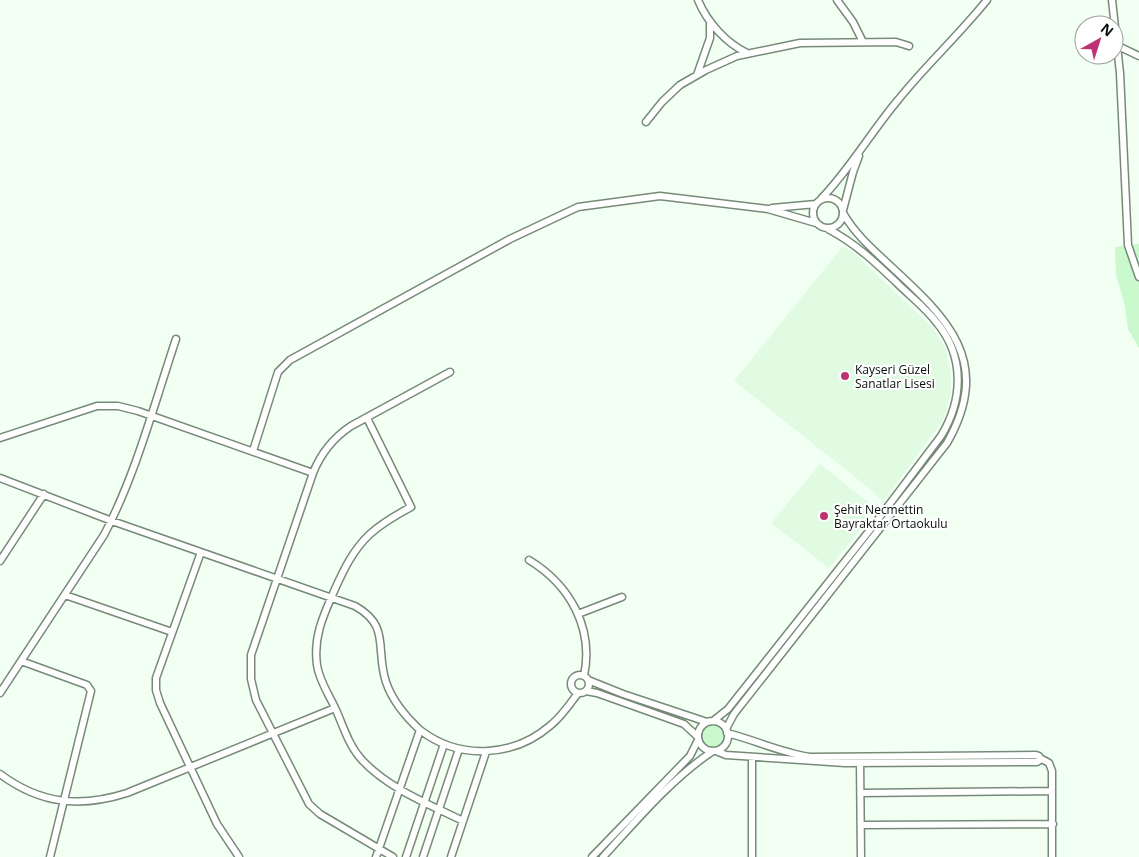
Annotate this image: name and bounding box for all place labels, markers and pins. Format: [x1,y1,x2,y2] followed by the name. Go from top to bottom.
[855,361,935,392] place label: Kayseri Güzel Sanatlar Lisesi
[839,370,851,382] marker: Kayseri Güzel Sanatlar Lisesi
[834,501,948,532] place label: Şehit Necmettin Bayraktar Ortaokulu
[818,510,830,522] marker: Şehit Necmettin Bayraktar Ortaokulu

